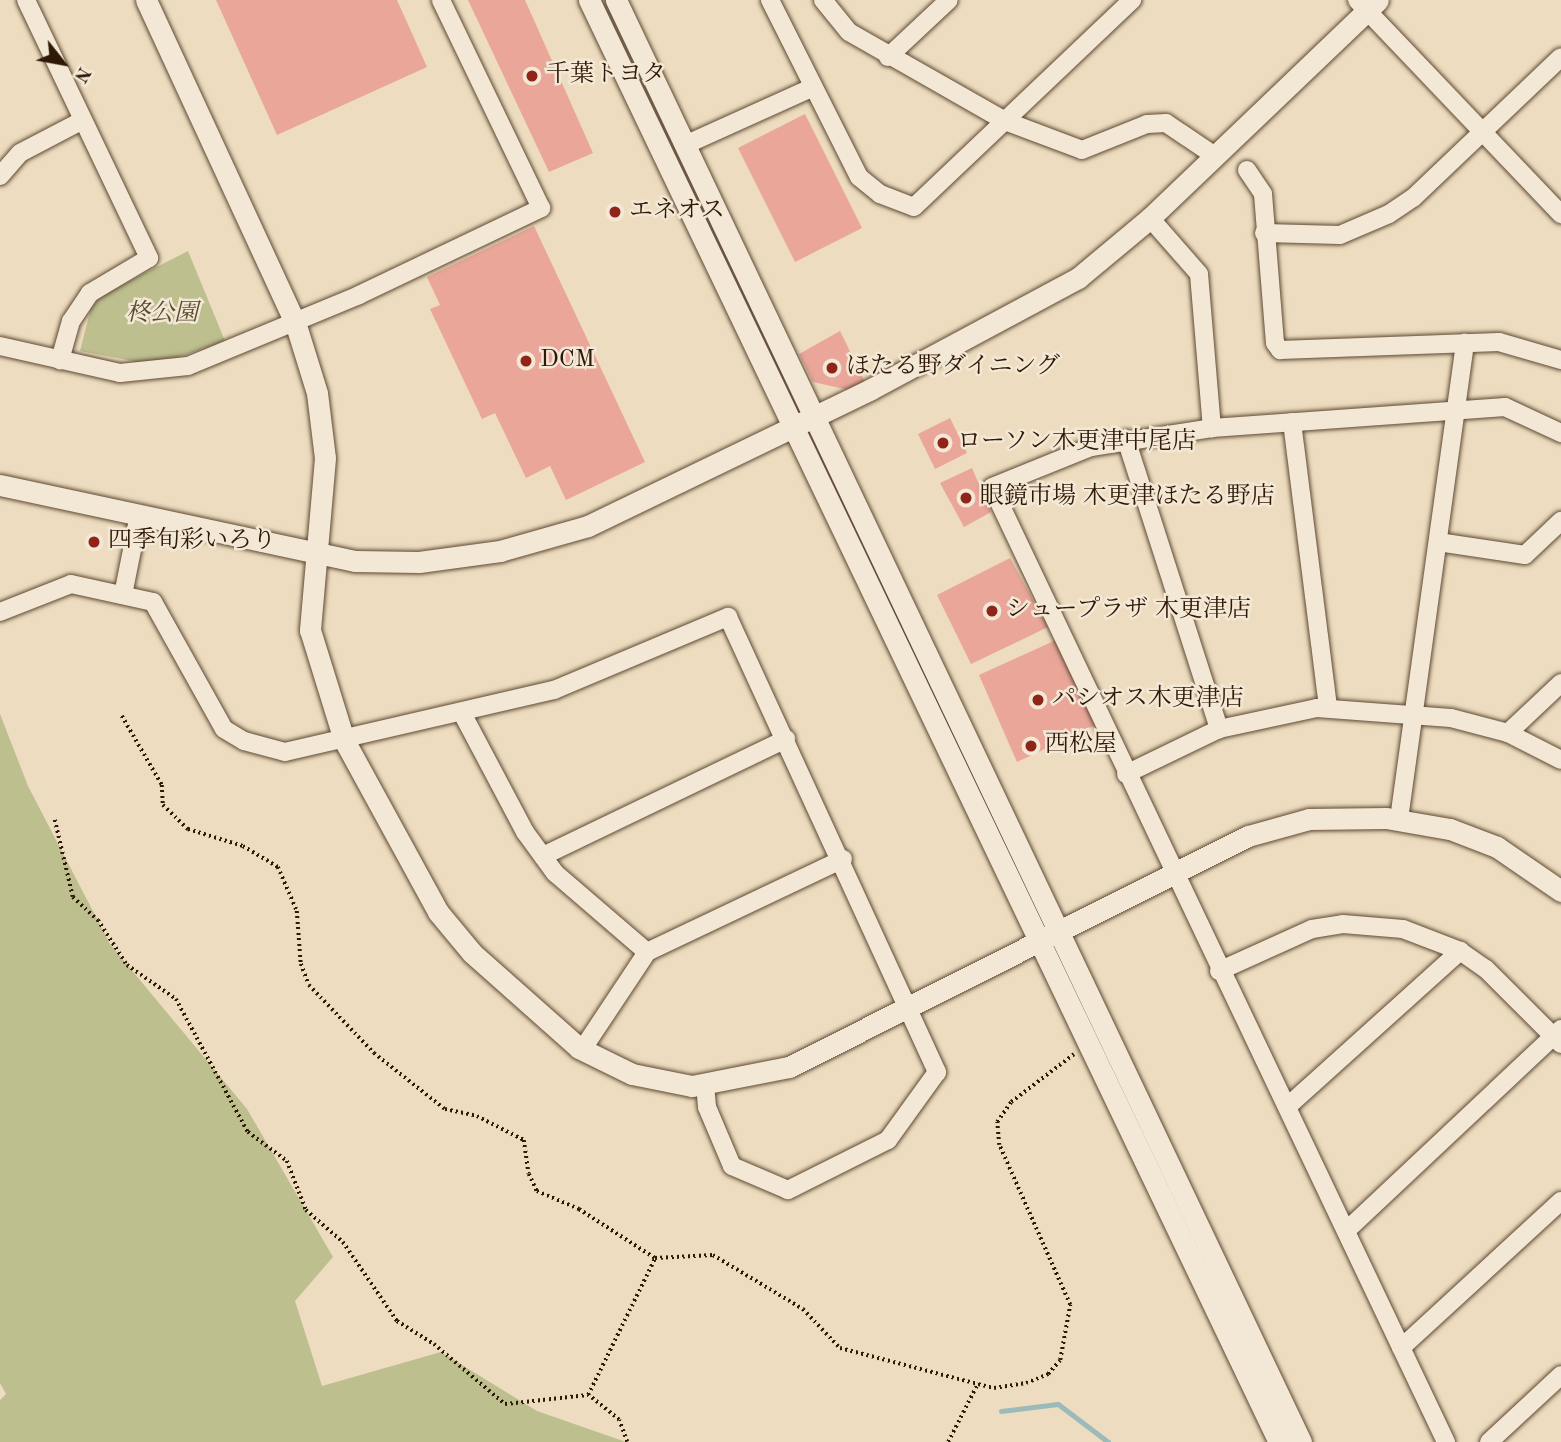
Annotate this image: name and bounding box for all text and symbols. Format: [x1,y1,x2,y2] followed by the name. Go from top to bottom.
[28,28,98,98] north arrow
[546,62,666,90] place label: 千葉トヨタ
[70,63,93,85] text: N
[524,68,540,84] marker: 千葉トヨタ
[629,198,725,226] place label: エネオス
[607,204,623,220] marker: エネオス
[126,301,198,329] park label: 柊公園
[540,347,595,375] place label: DCM
[518,353,534,369] marker: DCM
[846,354,1062,382] place label: ほたる野ダイニング
[824,360,840,376] marker: ほたる野ダイニング
[957,429,1197,457] place label: ローソン木更津中尾店
[935,435,951,451] marker: ローソン木更津中尾店
[980,484,1275,512] place label: 眼鏡市場 木更津ほたる野店
[958,490,974,506] marker: 眼鏡市場 木更津ほたる野店
[108,528,276,556] place label: 四季旬彩いろり
[86,534,102,550] marker: 四季旬彩いろり
[1006,597,1253,625] place label: シュープラザ 木更津店
[984,603,1000,619] marker: シュープラザ 木更津店
[1052,686,1244,714] place label: パシオス木更津店
[1030,692,1046,708] marker: パシオス木更津店
[1045,732,1117,760] place label: 西松屋
[1023,738,1039,754] marker: 西松屋

